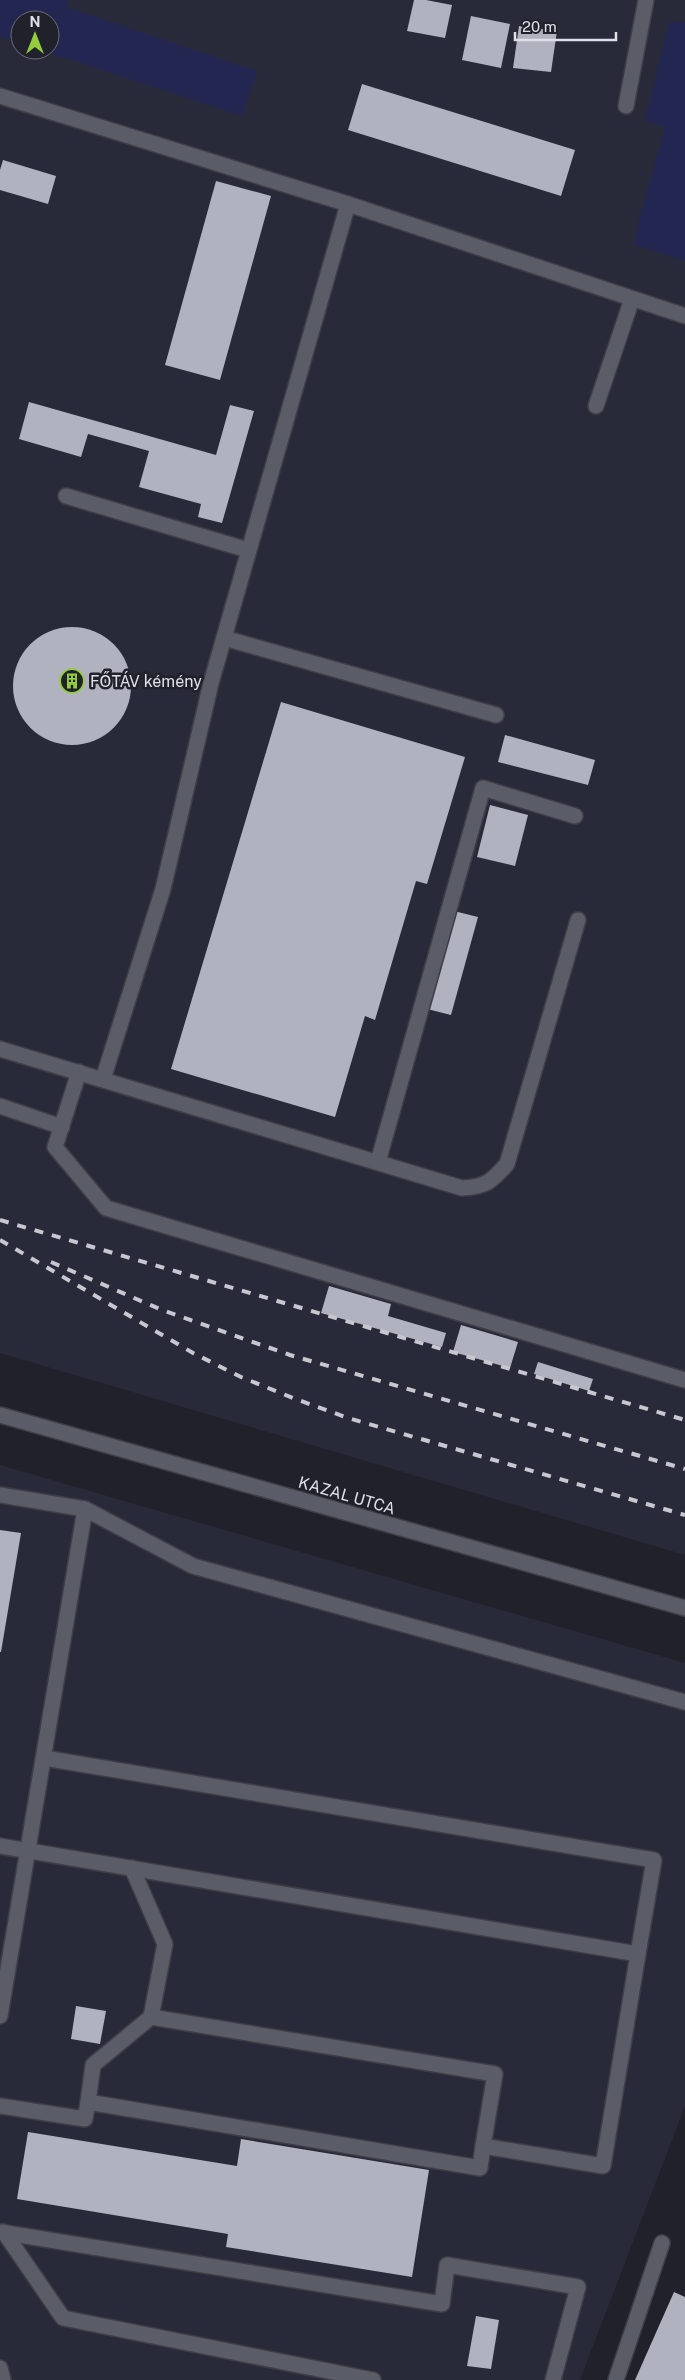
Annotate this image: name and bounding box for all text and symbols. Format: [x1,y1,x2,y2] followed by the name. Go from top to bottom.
[10,10,60,60] north arrow
[515,10,616,42] scale bar
[30,14,40,30] text: N
[522,18,557,35] text: 20 m
[59,668,85,694] building icon: FŐTÁV kémény
[90,671,202,691] place label: FŐTÁV kémény
[296,1473,398,1518] street label: KAZAL UTCA

